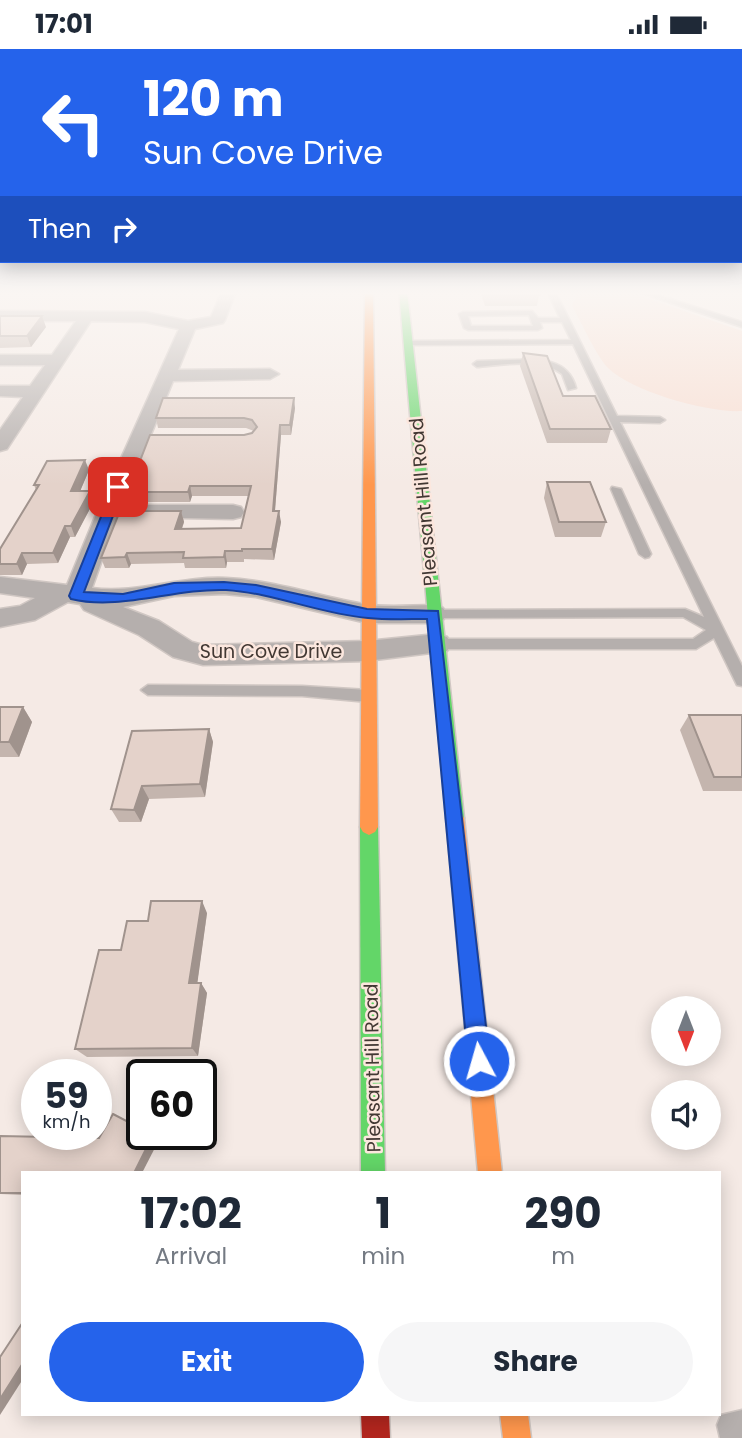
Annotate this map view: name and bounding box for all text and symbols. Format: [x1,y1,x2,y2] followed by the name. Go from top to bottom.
[35,6,93,42] text: 17:01
[143,65,284,133] text: 120 m
[28,77,119,168] icon: left
[143,130,383,175] text: Sun Cove Drive
[105,210,143,248] icon: right
[28,211,91,247] text: Then
[403,417,444,587] street label: Pleasant Hill Road
[88,457,148,517] pin
[99,468,137,506] icon: arrive
[200,638,342,665] street label: Sun Cove Drive
[358,983,387,1153] street label: Pleasant Hill Road
[651,996,721,1066] north arrow
[651,996,721,1150] map controls
[442,1024,516,1098] position arrow
[126,1059,217,1150] speed limit sign: 60
[44,1071,89,1120] text: 59
[651,1080,721,1150] button: sound
[43,1109,90,1134] text: km/h
[140,1184,242,1243] text: 17:02
[375,1184,391,1243] text: 1
[524,1184,602,1243] text: 290
[155,1240,227,1272] text: Arrival
[361,1240,405,1272] text: min
[551,1240,575,1272] text: m
[49,1322,364,1402] button: Exit
[378,1322,693,1402] button: Share

